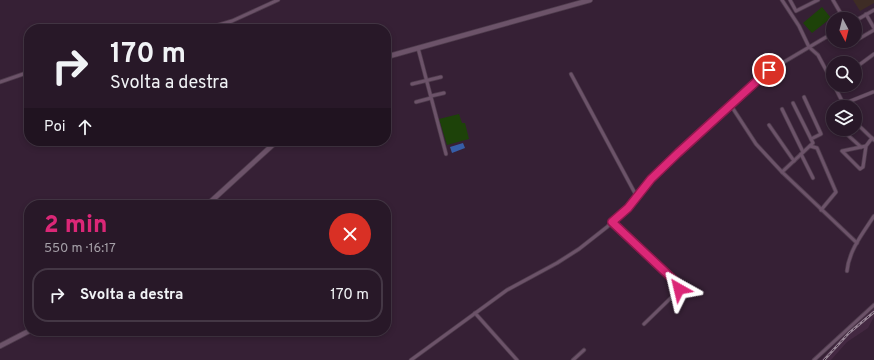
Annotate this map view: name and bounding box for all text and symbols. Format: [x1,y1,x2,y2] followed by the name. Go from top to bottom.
[826,12,862,48] north arrow
[826,12,862,136] map controls
[110,37,186,73] text: 170 m
[44,40,96,92] icon: right
[752,53,786,87] pin
[826,56,862,92] button: search
[758,59,780,81] icon: arrive
[110,72,228,95] text: Svolta a destra
[826,100,862,136] button: layers
[74,116,96,138] icon: ahead
[44,118,66,137] text: Poi
[44,211,108,241] text: 2 min
[329,213,371,255] button: close
[44,241,116,257] text: 550 m · 16:17
[658,268,700,310] position arrow
[46,284,68,306] icon: right
[80,286,183,305] text: Svolta a destra
[330,286,369,305] text: 170 m

